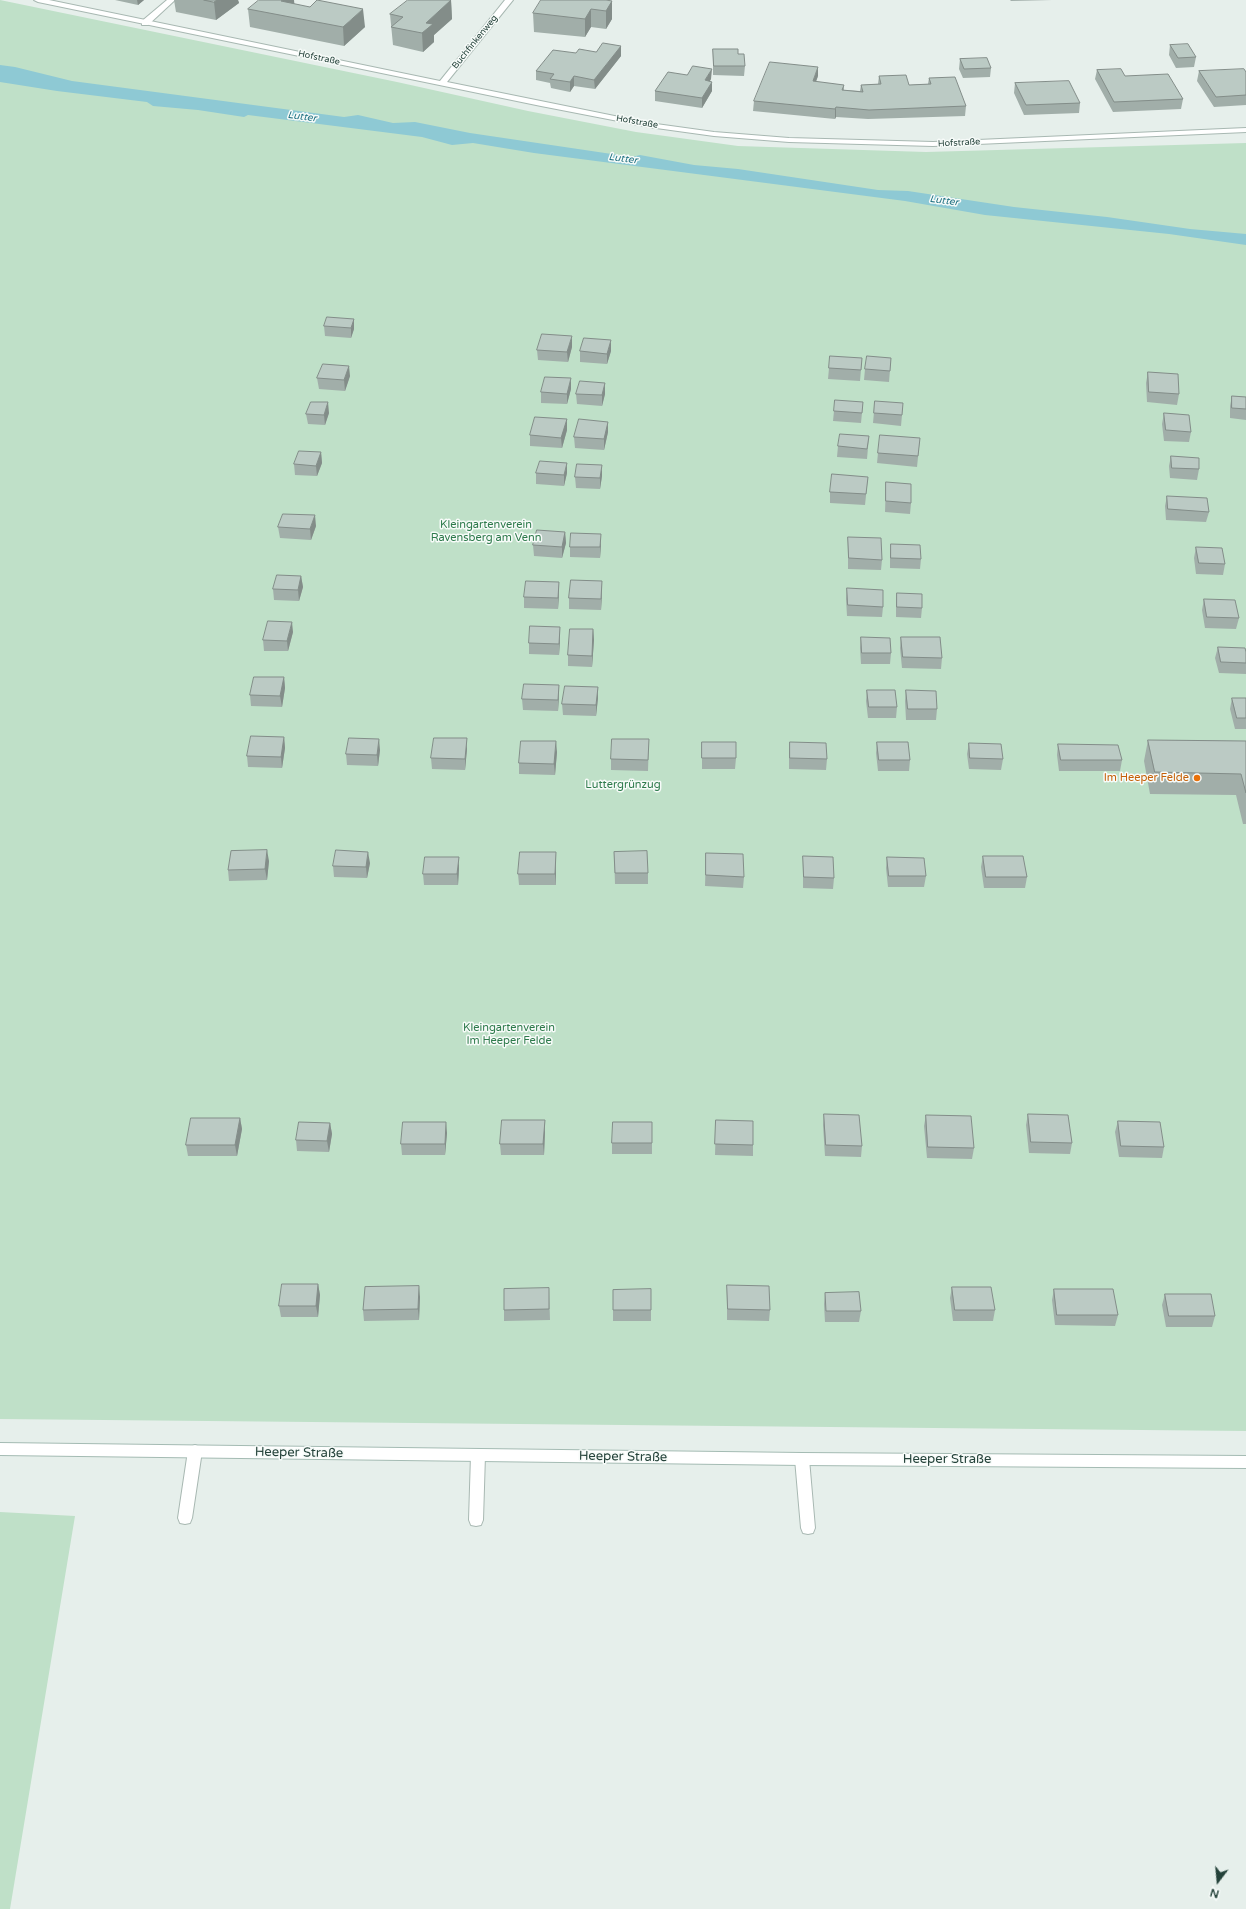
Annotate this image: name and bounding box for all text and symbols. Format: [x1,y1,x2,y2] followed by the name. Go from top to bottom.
[450,13,500,71] street label: Buchfinkenweg
[297,48,341,68] street label: Hofstraße
[287,109,317,125] water label: Lutter
[615,113,659,131] street label: Hofstraße
[938,136,980,150] street label: Hofstraße
[608,151,638,167] water label: Lutter
[929,193,959,209] water label: Lutter
[431,518,541,544] park label: Kleingartenverein Ravensberg am Venn
[1104,771,1189,785] place label: Im Heeper Felde
[1192,773,1202,783] marker: Im Heeper Felde
[585,778,661,792] park label: Luttergrünzug
[463,1021,555,1047] park label: Kleingartenverein Im Heeper Felde
[255,1444,343,1462] street label: Heeper Straße
[579,1448,667,1466] street label: Heeper Straße
[903,1452,991,1468] street label: Heeper Straße
[1198,1861,1238,1901] north arrow
[1209,1886,1221,1900] text: N

